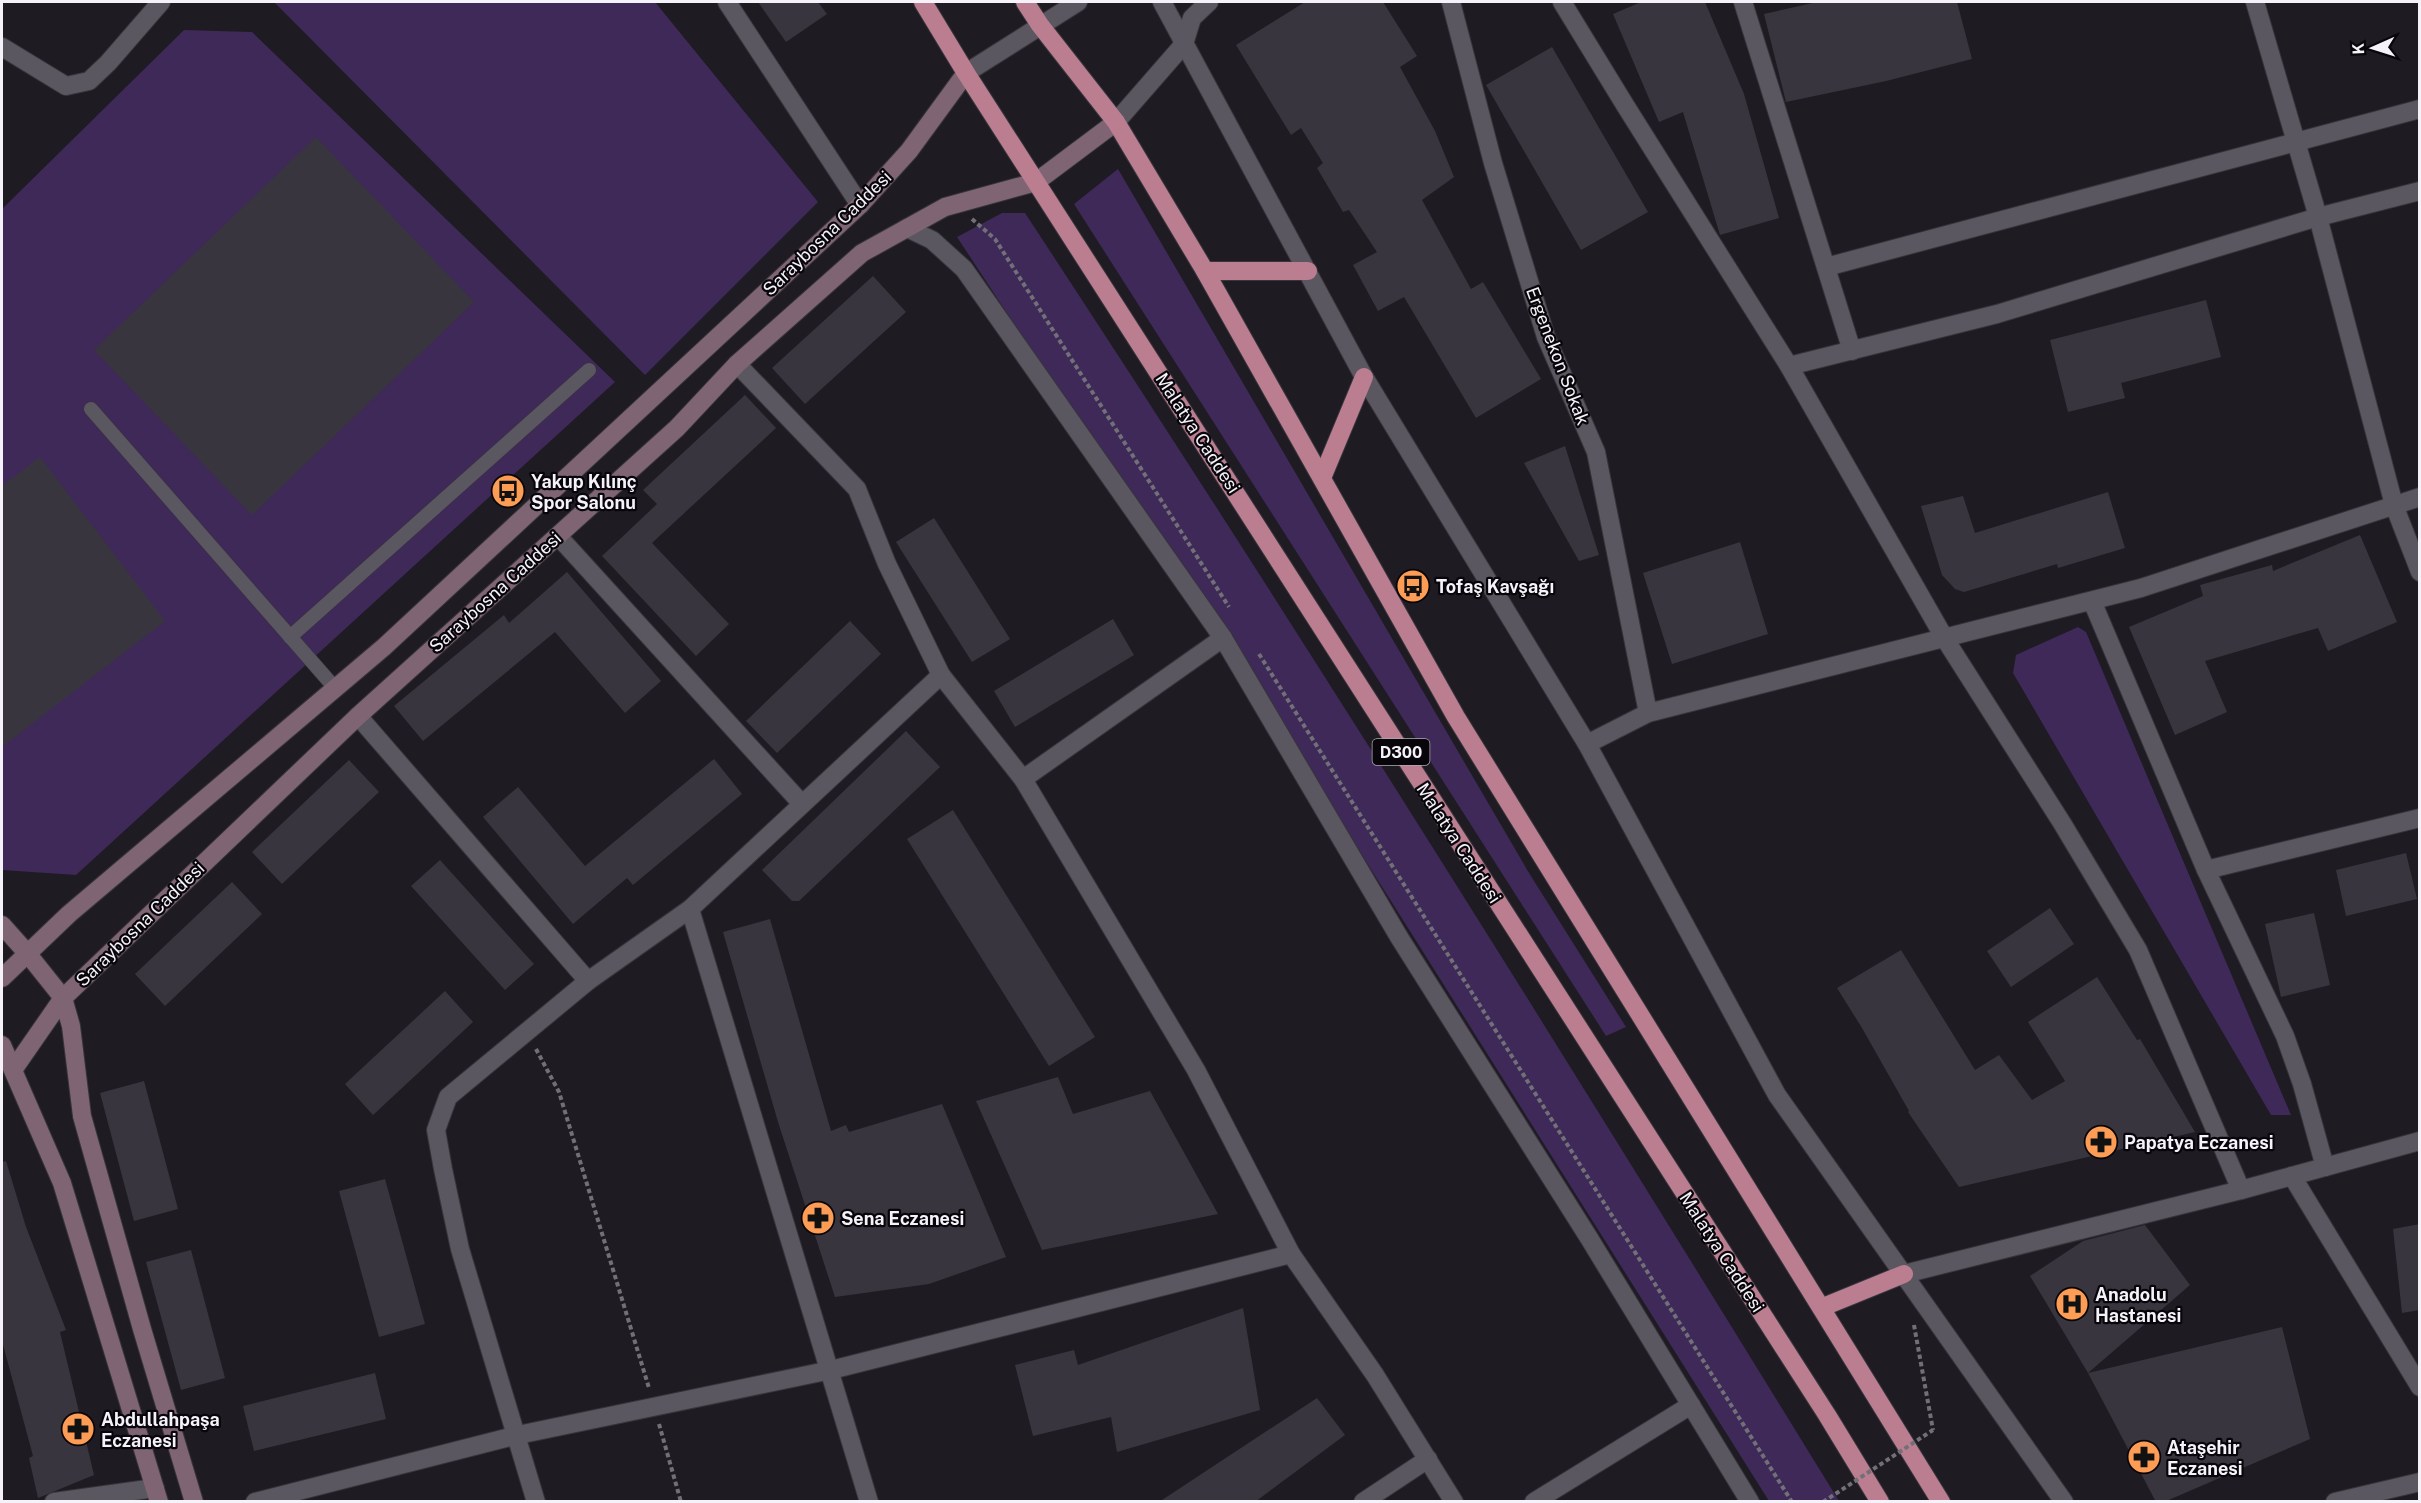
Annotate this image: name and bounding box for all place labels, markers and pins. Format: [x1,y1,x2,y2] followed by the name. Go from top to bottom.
[531,471,637,513] place label: Yakup Kılınç Spor Salonu
[490,473,526,509] bus stop icon: Yakup Kılınç Spor Salonu
[1395,568,1431,604] bus stop icon: Tofaş Kavşağı
[1436,576,1554,597] place label: Tofaş Kavşağı
[2083,1124,2119,1160] pharmacy icon: Papatya Eczanesi
[2124,1132,2274,1153] place label: Papatya Eczanesi
[800,1200,836,1236] pharmacy icon: Sena Eczanesi
[841,1208,964,1229] place label: Sena Eczanesi
[2095,1284,2181,1326] place label: Anadolu Hastanesi
[2054,1286,2090,1322] hospital icon: Anadolu Hastanesi
[101,1409,220,1451] place label: Abdullahpaşa Eczanesi
[60,1411,96,1447] pharmacy icon: Abdullahpaşa Eczanesi
[2167,1437,2243,1479] place label: Ataşehir Eczanesi
[2126,1439,2162,1475] pharmacy icon: Ataşehir Eczanesi

